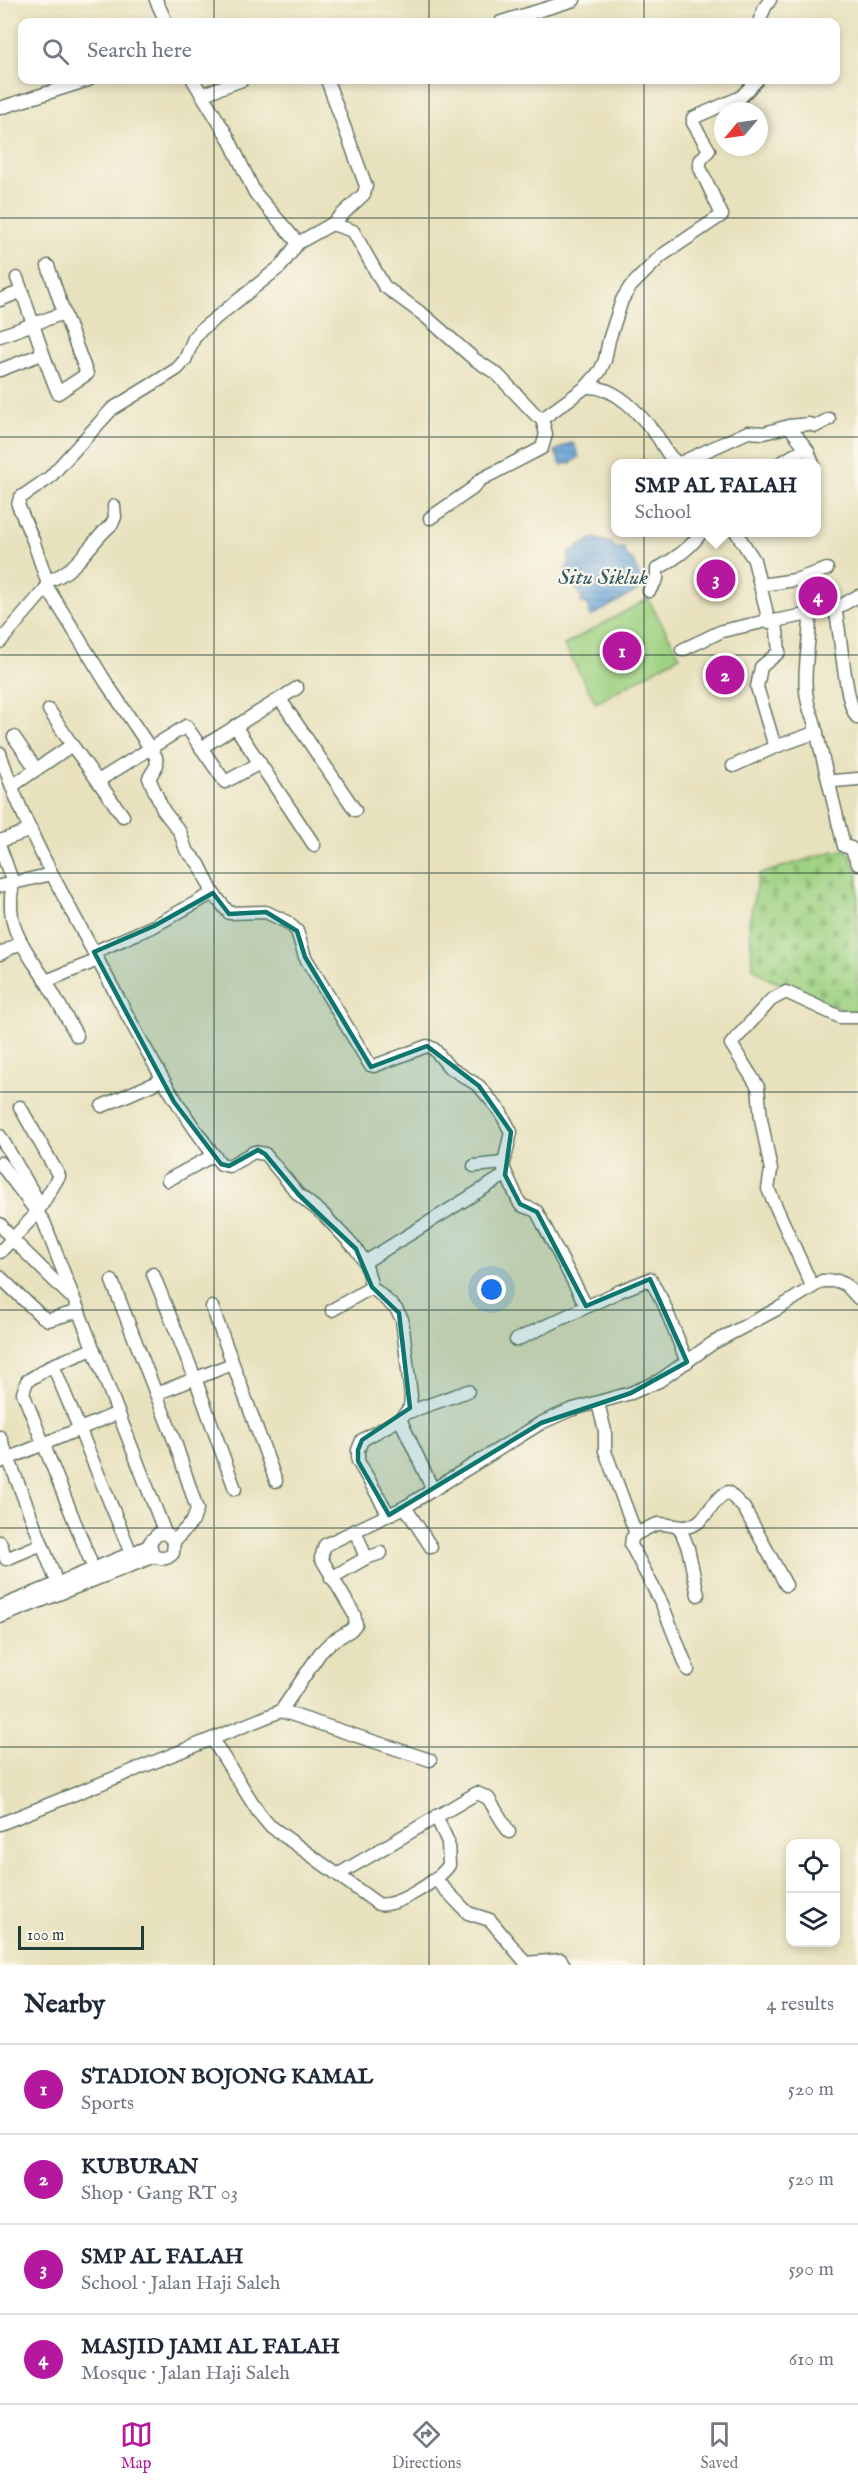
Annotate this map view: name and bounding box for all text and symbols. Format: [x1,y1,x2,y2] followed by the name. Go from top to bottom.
[18,18,840,84] search box
[39,35,72,68] icon: search
[87,37,192,65] text: Search here
[714,102,768,156] north arrow
[611,459,821,537] popup
[635,472,797,500] text: SMP AL FALAH
[635,500,691,525] text: School
[696,556,736,602] pin: 3
[558,564,648,592] water label: Situ Sikluk
[798,574,838,618] pin: 4
[602,628,642,674] pin: 1
[706,652,744,698] pin: 2
[477,1275,506,1304] your location
[786,1839,840,1947] map controls
[786,1839,840,1893] button: locate
[786,1893,840,1947] button: layers
[18,1923,144,1950] scale bar
[27,1926,64,1946] text: 100 m
[24,1988,105,2021] text: Nearby
[767,1992,834,2017] text: 4 results
[81,2063,373,2091] text: STADION BOJONG KAMAL
[40,2077,47,2102] text: 1
[788,2077,834,2102] text: 520 m
[81,2091,134,2116] text: Sports
[81,2153,199,2181] text: KUBURAN
[39,2167,48,2192] text: 2
[788,2167,834,2192] text: 520 m
[81,2181,238,2206] text: Shop · Gang RT 03
[81,2243,243,2271] text: SMP AL FALAH
[40,2257,47,2282] text: 3
[788,2257,834,2282] text: 590 m
[81,2271,280,2296] text: School · Jalan Haji Saleh
[81,2333,340,2361] text: MASJID JAMI AL FALAH
[39,2347,48,2372] text: 4
[789,2347,834,2372] text: 610 m
[81,2361,290,2386] text: Mosque · Jalan Haji Saleh
[120,2418,153,2474] tab: Map
[392,2418,461,2474] tab: Directions
[701,2418,738,2474] tab: Saved

